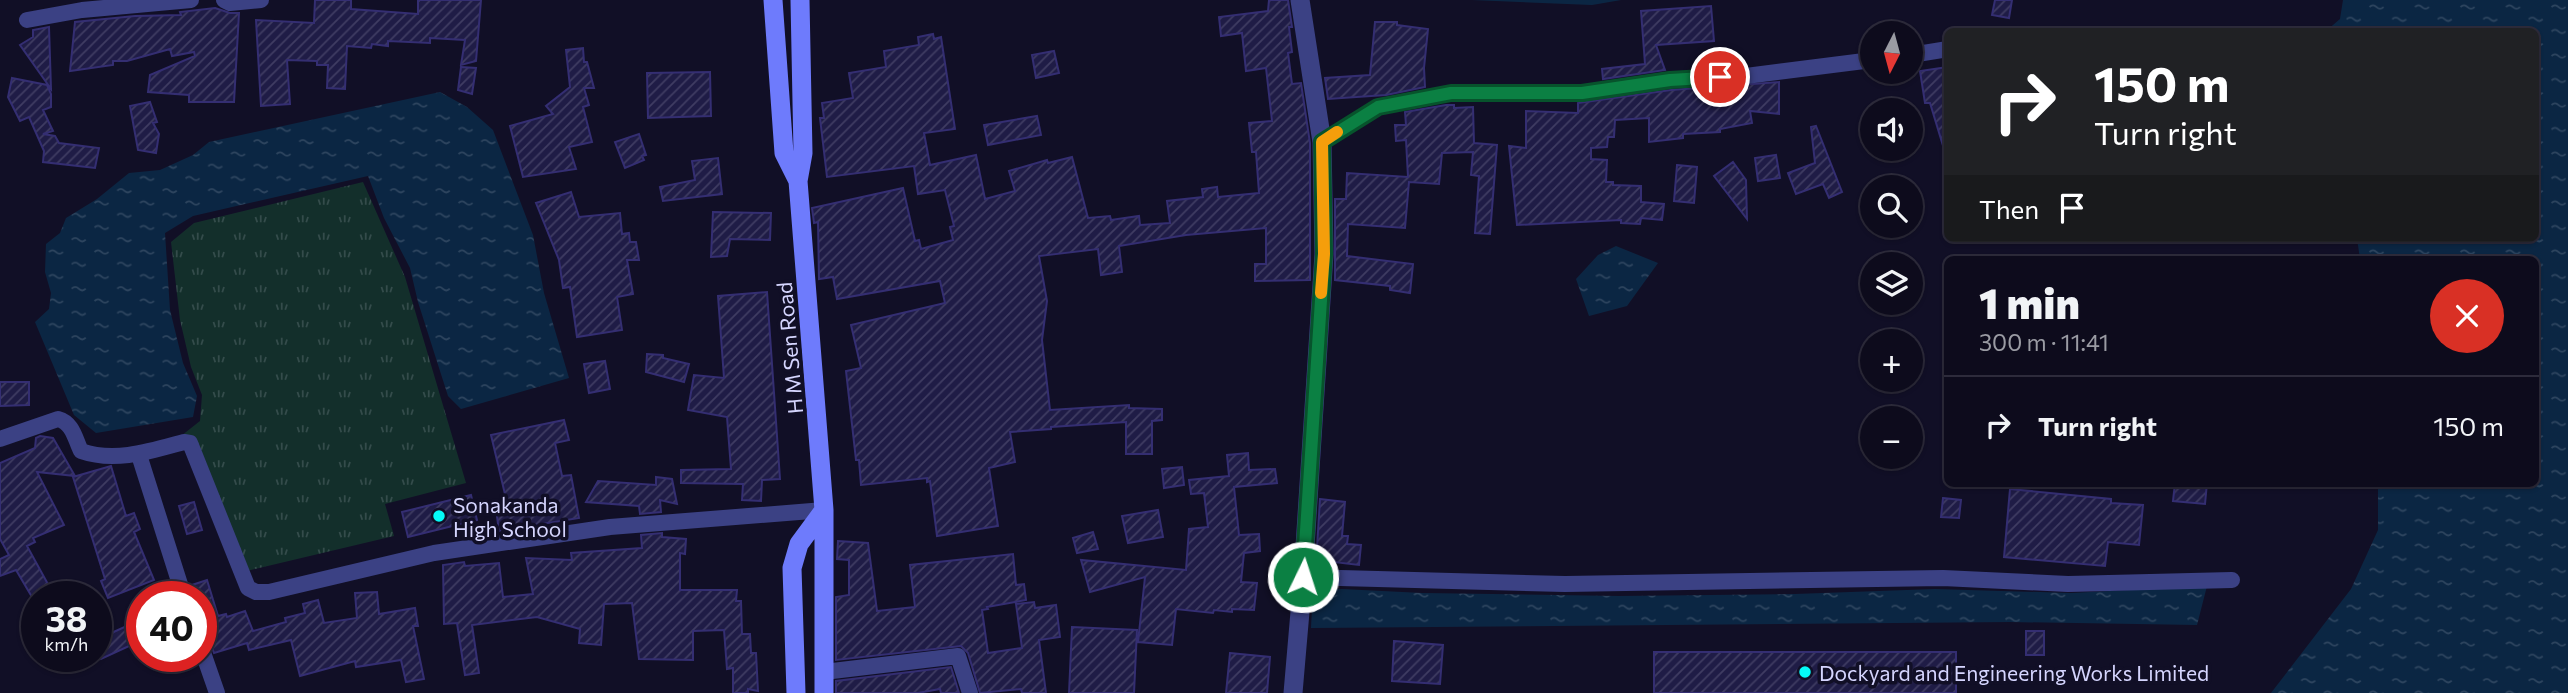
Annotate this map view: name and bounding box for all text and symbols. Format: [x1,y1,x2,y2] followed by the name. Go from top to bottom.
[1860,21,1923,84] north arrow
[1860,21,1923,469] map controls
[1690,47,1750,107] pin
[2094,52,2229,112] text: 150 m
[1979,56,2070,147] icon: right
[1701,58,1739,96] icon: arrive
[1860,98,1923,161] button: sound
[2094,112,2237,152] text: Turn right
[1860,175,1923,238] button: search
[2053,189,2091,227] icon: arrive
[1979,193,2039,224] text: Then
[1860,252,1923,315] button: layers
[1979,276,2080,328] text: 1 min
[2430,279,2504,353] button: close
[771,281,807,415] street label: H M Sen Road
[1979,328,2109,356] text: 300 m · 11:41
[1860,329,1923,392] button: +
[1860,406,1923,469] button: −
[1979,406,2017,444] icon: right
[2038,410,2157,441] text: Turn right
[2433,410,2504,441] text: 150 m
[453,492,567,541] place label: Sonakanda High School
[431,508,447,524] marker: Sonakanda High School
[1266,540,1340,614] position arrow
[126,581,217,672] speed limit sign: 40
[45,596,88,639] text: 38
[45,633,88,655] text: km/h
[1819,660,2209,685] place label: Dockyard and Engineering Works Limited
[1797,664,1813,680] marker: Dockyard and Engineering Works Limited

